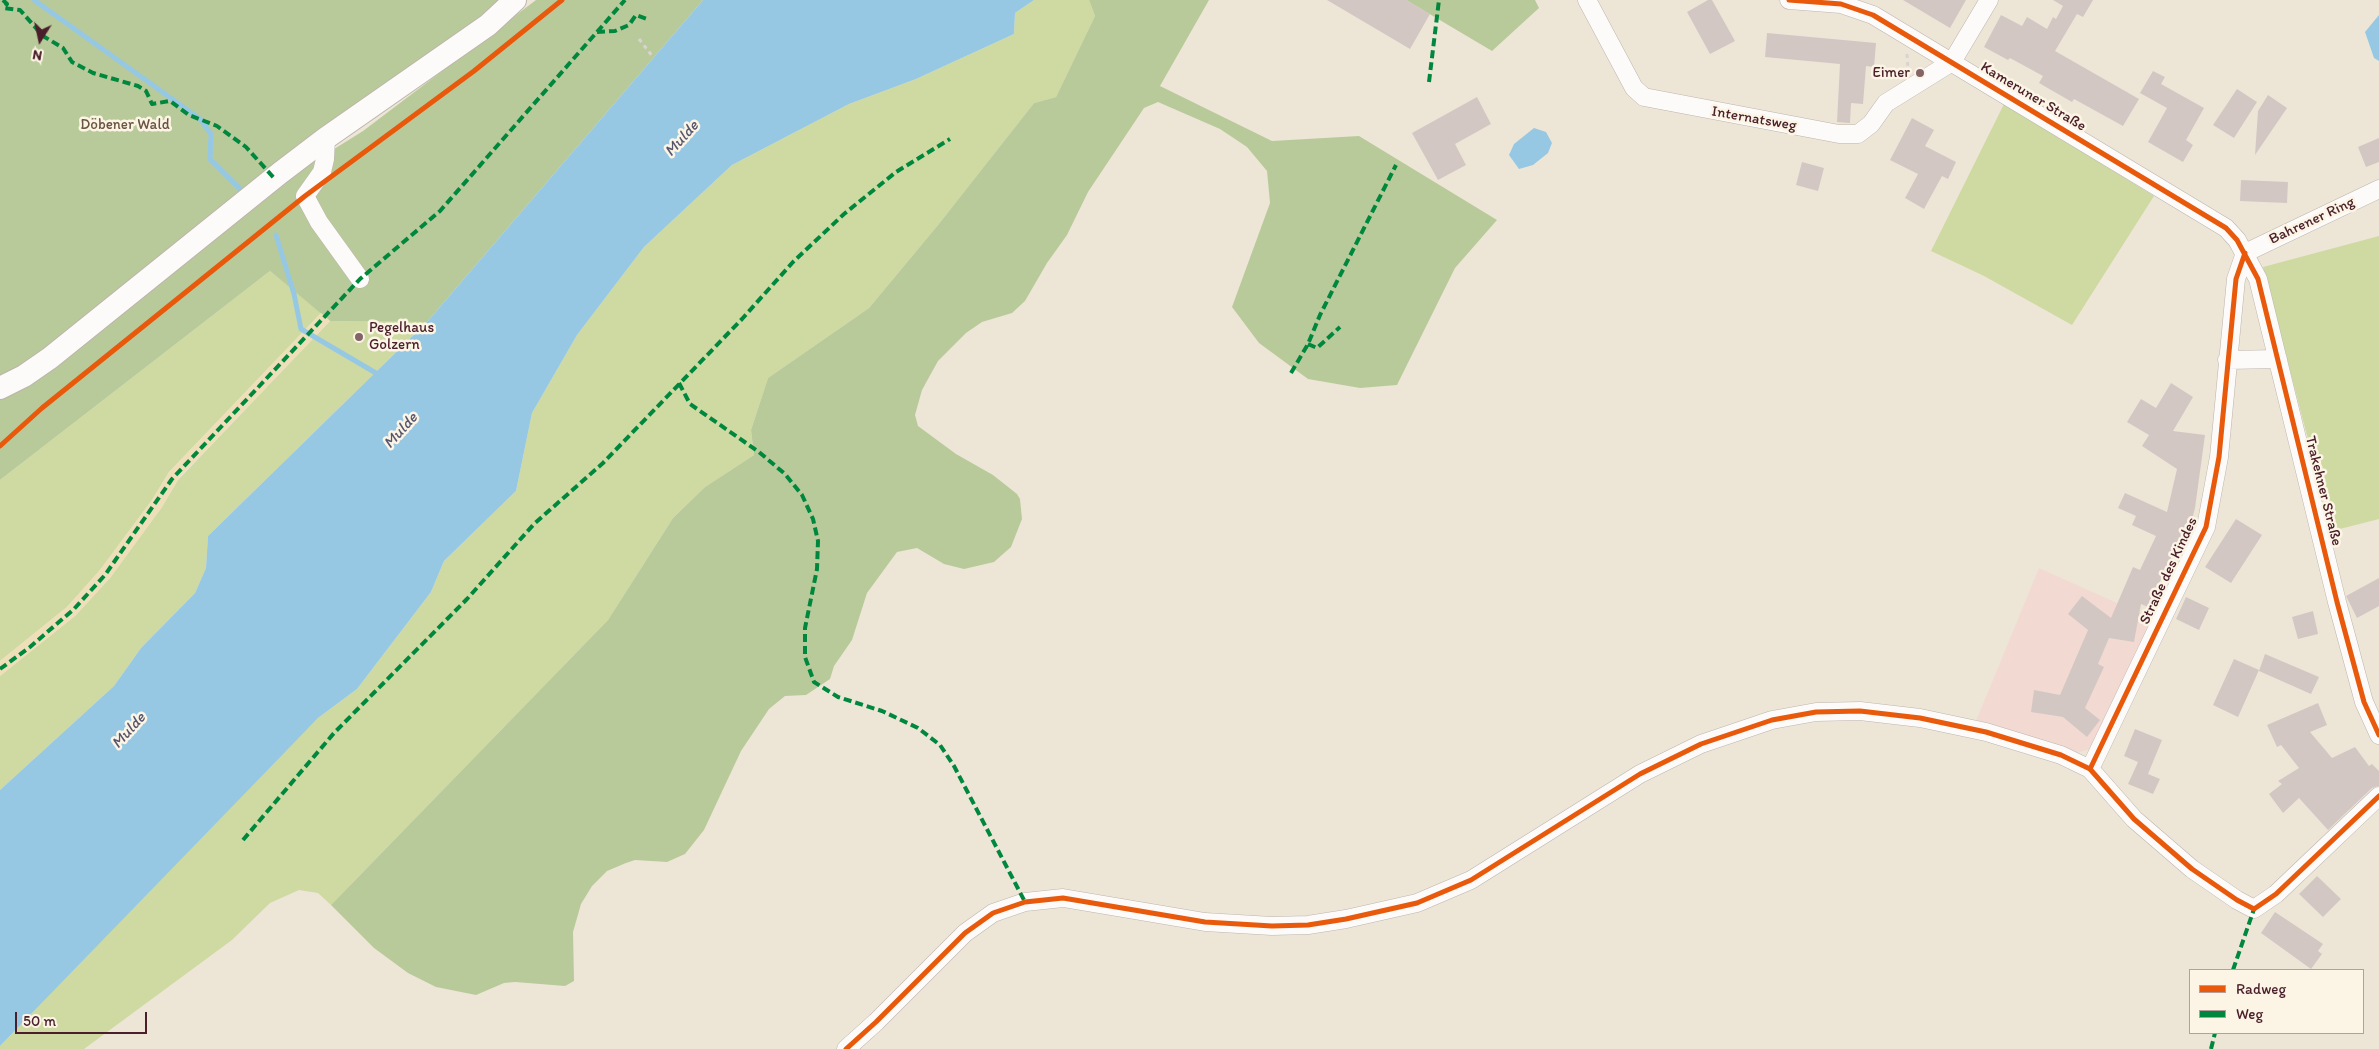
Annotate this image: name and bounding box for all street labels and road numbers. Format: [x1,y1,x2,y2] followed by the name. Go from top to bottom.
[1977,58,2089,136] street label: Kameruner Straße
[1710,103,1798,135] street label: Internatsweg
[2266,193,2358,249] street label: Bahrener Ring
[2301,434,2345,548] street label: Trakehner Straße
[2136,514,2202,628] street label: Straße des Kindes

